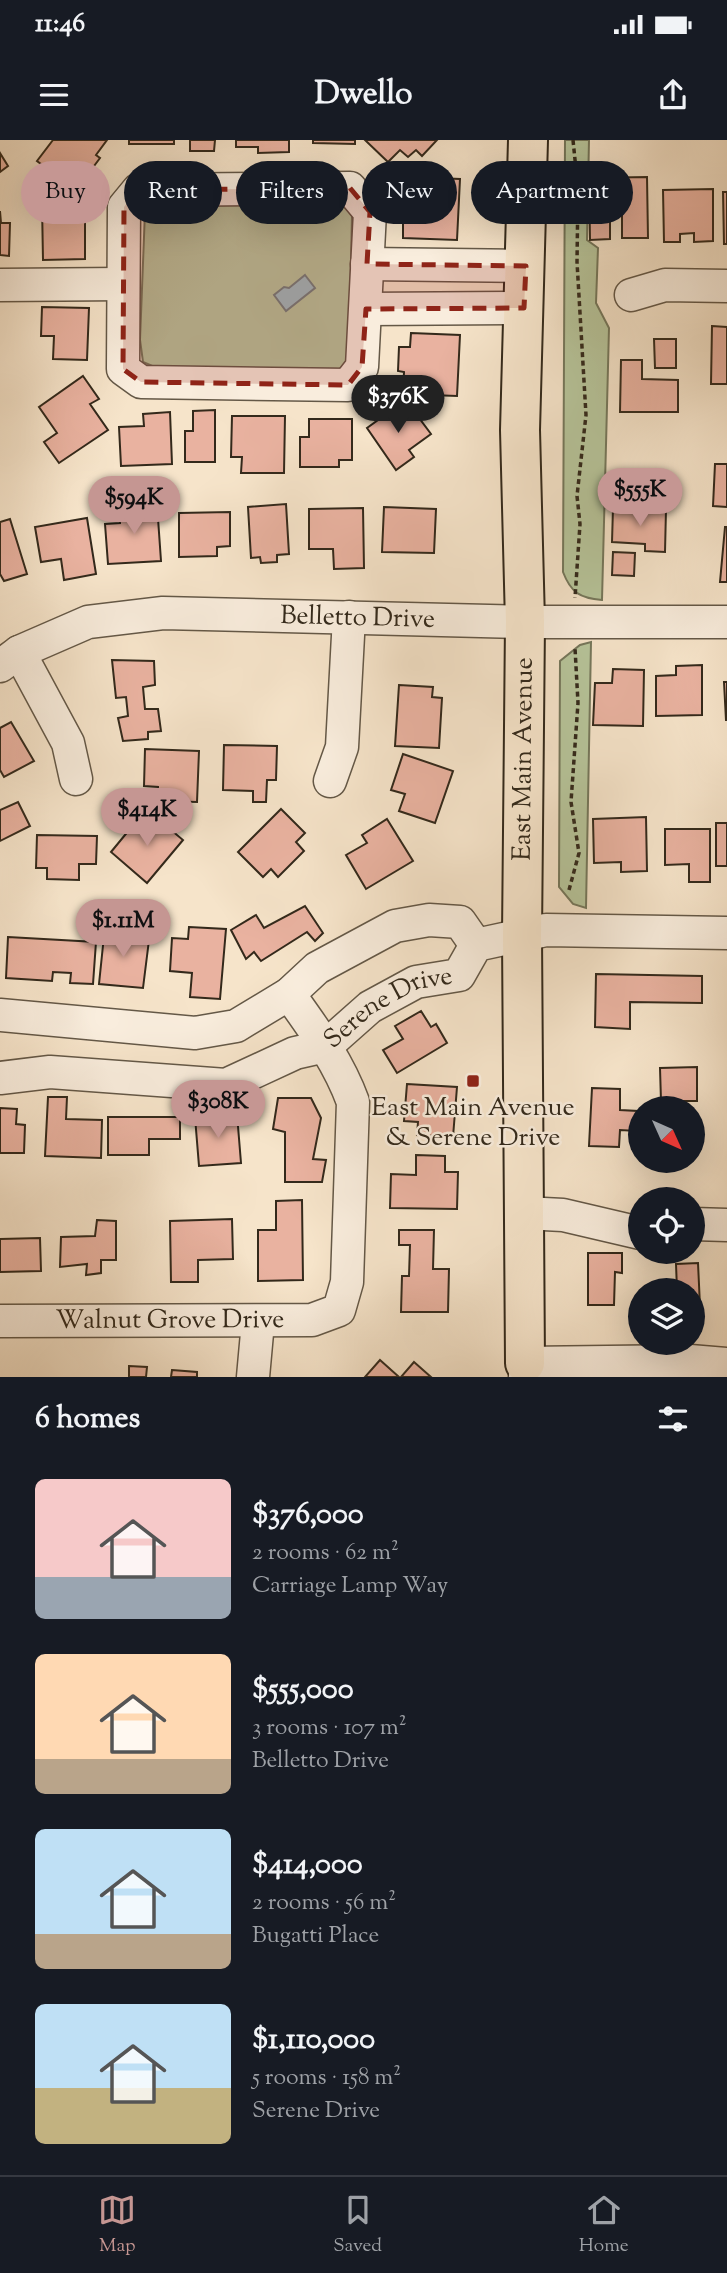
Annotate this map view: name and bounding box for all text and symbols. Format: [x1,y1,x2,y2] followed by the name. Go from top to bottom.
[35,6,85,43] text: 11:46
[314,72,413,118] text: Dwello
[35,76,73,114] icon: menu
[654,76,692,114] icon: share
[21,161,110,224] chip: Buy
[124,161,222,224] chip: Rent
[236,161,348,224] chip: Filters
[362,161,457,224] chip: New
[471,161,633,224] chip: Apartment
[349,376,447,435] pin: $376K
[367,381,429,414] text: $376K
[591,468,689,528] pin: $555K
[614,474,666,507] text: $555K
[85,476,183,536] pin: $594K
[104,482,164,515] text: $594K
[280,597,435,638] street label: Belletto Drive
[504,657,543,861] street label: East Main Avenue
[98,788,196,848] pin: $414K
[117,794,177,827] text: $414K
[66,900,180,959] pin: $1.11M
[92,905,154,938] text: $1.11M
[316,958,455,1058] street label: Serene Drive
[465,1073,481,1089] marker: East Main Avenue & Serene Drive
[169,1080,267,1140] pin: $308K
[187,1086,249,1119] text: $308K
[371,1090,575,1157] place label: East Main Avenue & Serene Drive
[628,1096,705,1172] north arrow
[628,1096,705,1355] map controls
[628,1187,705,1264] button: locate
[628,1278,705,1355] button: layers
[56,1302,284,1339] street label: Walnut Grove Drive
[35,1398,140,1441] text: 6 homes
[654,1400,692,1438] icon: filters
[252,1494,364,1537] text: $376,000
[91,1507,175,1591] icon: home
[252,1537,399,1570] text: 2 rooms · 62 m²
[252,1570,448,1603] text: Carriage Lamp Way
[252,1669,354,1712] text: $555,000
[91,1682,175,1766] icon: home
[252,1712,407,1745] text: 3 rooms · 107 m²
[252,1745,389,1778] text: Belletto Drive
[252,1844,363,1887] text: $414,000
[91,1857,175,1941] icon: home
[252,1887,396,1920] text: 2 rooms · 56 m²
[252,1920,379,1953] text: Bugatti Place
[252,2019,375,2062] text: $1,110,000
[91,2032,175,2116] icon: home
[252,2062,401,2095] text: 5 rooms · 158 m²
[252,2095,380,2128] text: Serene Drive
[98,2191,136,2260] tab: Map
[333,2191,382,2260] tab: Saved
[579,2191,629,2260] tab: Home

